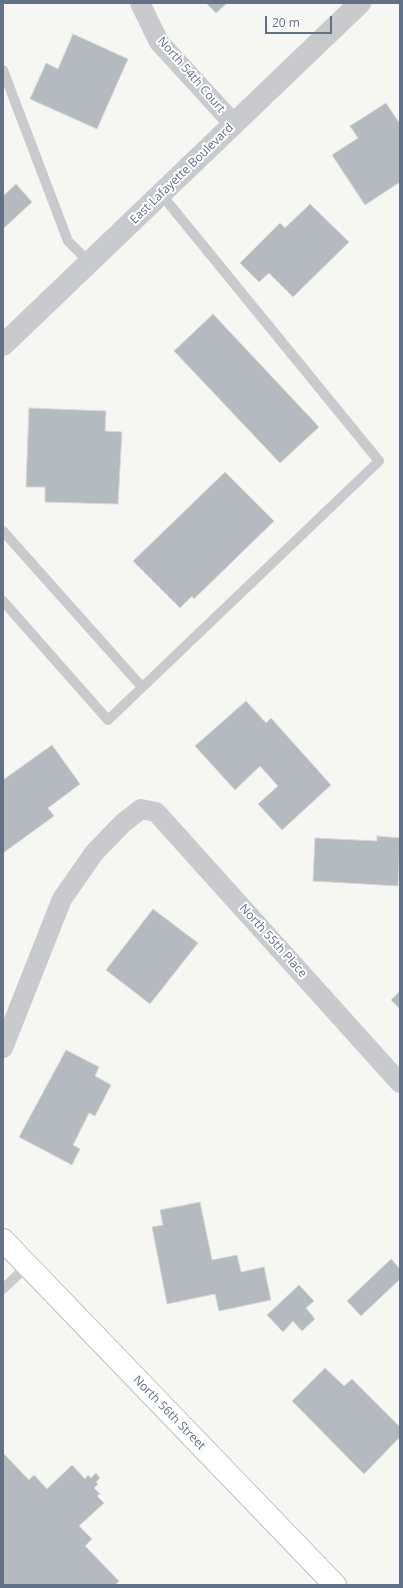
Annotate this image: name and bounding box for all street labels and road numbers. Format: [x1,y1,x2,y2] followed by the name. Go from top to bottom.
[154,34,228,116] street label: North 54th Court
[127,121,237,227] street label: East Lafayette Boulevard
[236,901,310,981] street label: North 55th Place
[130,1373,208,1453] street label: North 56th Street

